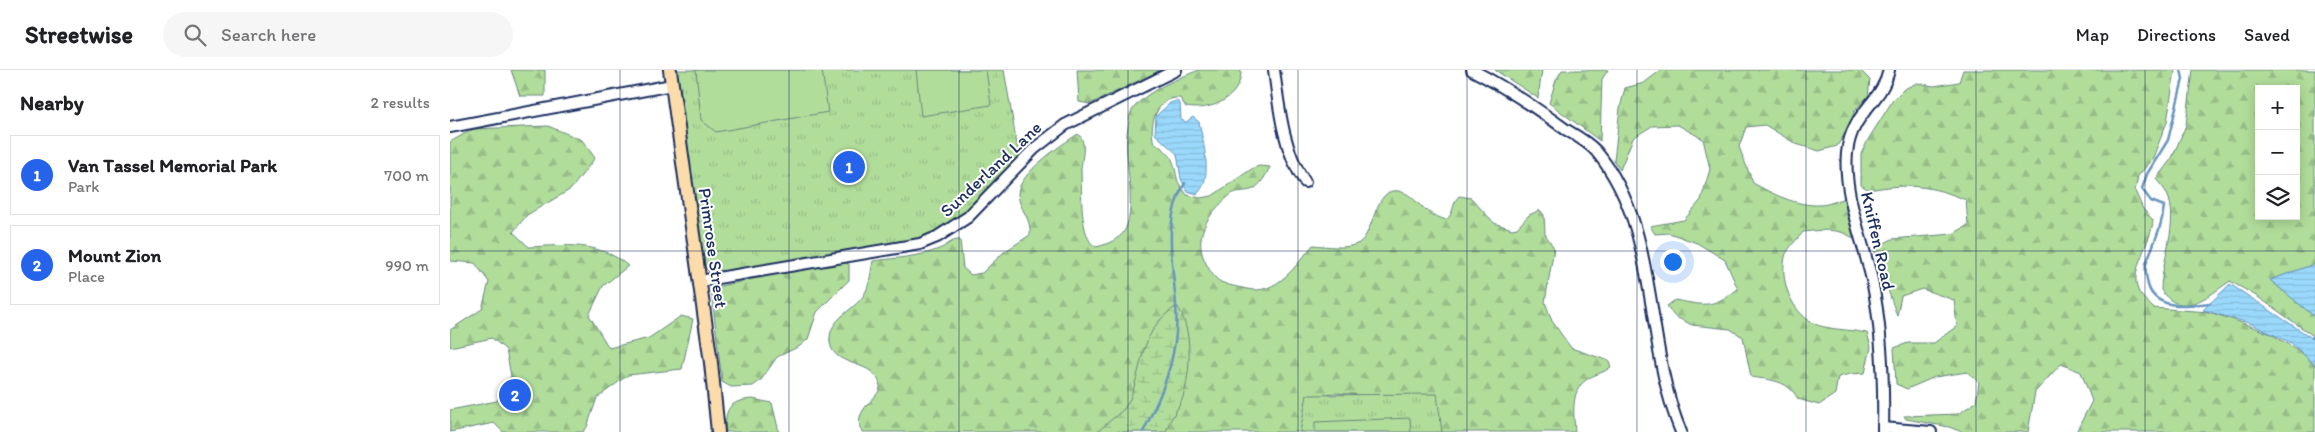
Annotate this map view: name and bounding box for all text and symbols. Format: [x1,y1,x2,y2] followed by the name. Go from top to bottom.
[163,12,513,57] search box
[25,20,133,49] text: Streetwise
[181,21,209,49] icon: search
[221,23,316,46] text: Search here
[2076,24,2109,46] text: Map
[2137,24,2216,46] text: Directions
[2244,24,2290,46] text: Saved
[2255,85,2300,220] map controls
[2255,85,2300,130] button: +
[20,90,84,115] text: Nearby
[370,93,430,112] text: 2 results
[936,116,1046,222] street label: Sunderland Lane
[2255,130,2300,175] button: −
[833,148,865,186] pin: 1
[68,154,277,177] text: Van Tassel Memorial Park
[33,166,41,185] text: 1
[384,166,429,185] text: 700 m
[2255,175,2300,220] button: layers
[68,177,99,196] text: Park
[694,186,732,310] street label: Primrose Street
[1856,190,1900,293] street label: Kniffen Road
[68,244,161,267] text: Mount Zion
[1660,249,1686,275] your location
[33,256,41,275] text: 2
[385,256,429,275] text: 990 m
[68,267,105,286] text: Place
[499,376,531,414] pin: 2

